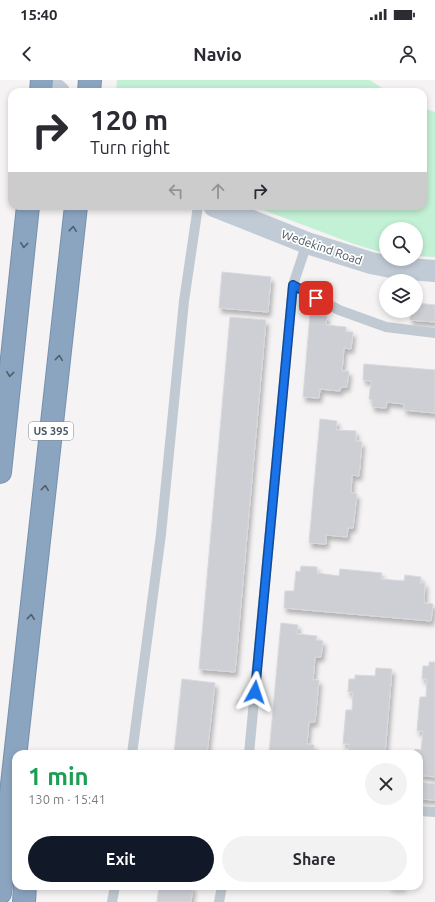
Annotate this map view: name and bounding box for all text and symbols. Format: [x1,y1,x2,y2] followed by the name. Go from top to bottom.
[20,6,58,23] text: 15:40
[16,43,38,65] icon: back
[397,43,419,65] icon: person
[193,44,242,64] text: Navio
[24,104,76,156] icon: right
[90,104,168,135] text: 120 m
[90,137,170,157] text: Turn right
[165,180,187,202] icon: left
[207,180,229,202] icon: ahead
[249,180,271,202] icon: right
[379,222,423,318] map controls
[379,222,423,266] button: search
[69,226,78,232] one-way arrow
[280,227,364,267] street label: Wedekind Road
[20,242,29,248] one-way arrow
[379,274,423,318] button: layers
[299,281,333,315] pin
[305,287,327,309] icon: arrive
[54,355,63,362] one-way arrow
[6,371,15,377] one-way arrow
[29,422,73,440] road number: US 395
[40,485,49,491] one-way arrow
[26,614,35,620] one-way arrow
[234,671,276,713] position arrow
[28,763,89,790] text: 1 min
[365,763,407,805] button: close
[28,792,106,806] text: 130 m · 15:41
[28,836,214,882] button: Exit
[222,836,407,882] button: Share

